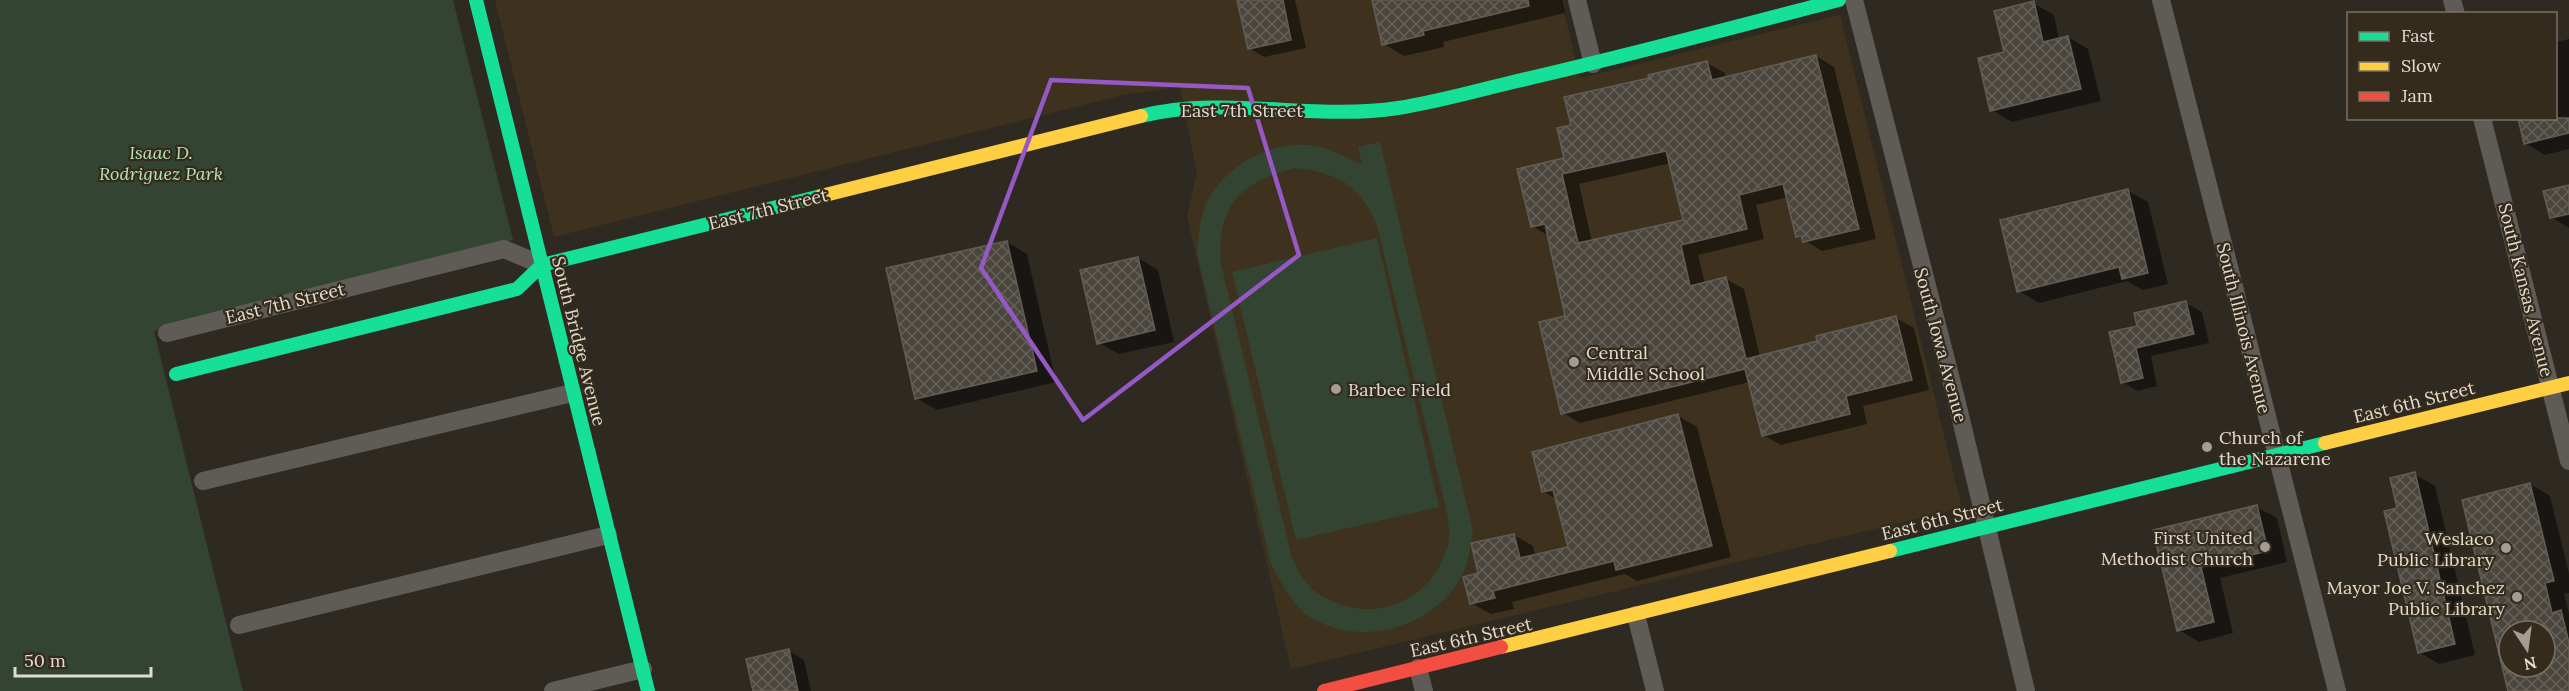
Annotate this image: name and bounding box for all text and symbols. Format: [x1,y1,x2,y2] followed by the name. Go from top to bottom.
[2347,12,2557,120] legend
[2401,24,2435,47] text: Fast
[2401,54,2441,77] text: Slow
[2400,84,2433,107] text: Jam
[1181,99,1303,122] street label: East 7th Street
[99,141,223,185] park label: Isaac D. Rodriguez Park
[706,183,830,235] street label: East 7th Street
[2493,201,2559,379] street label: South Kansas Avenue
[2212,240,2276,416] street label: South Illinois Avenue
[547,254,611,428] street label: South Bridge Avenue
[1909,265,1973,425] street label: South Iowa Avenue
[223,277,347,329] street label: East 7th Street
[1586,341,1705,385] place label: Central Middle School
[1567,355,1581,369] marker: Central Middle School
[2351,376,2477,428] street label: East 6th Street
[1348,378,1451,401] place label: Barbee Field
[1329,382,1343,396] marker: Barbee Field
[2219,426,2331,470] place label: Church of the Nazarene
[2200,440,2214,454] marker: Church of the Nazarene
[1879,493,2005,545] street label: East 6th Street
[2101,526,2253,570] place label: First United Methodist Church
[2377,527,2494,571] place label: Weslaco Public Library
[2258,540,2272,554] marker: First United Methodist Church
[2499,541,2513,555] marker: Weslaco Public Library
[2327,576,2505,620] place label: Mayor Joe V. Sanchez Public Library
[2510,590,2524,604] marker: Mayor Joe V. Sanchez Public Library
[1408,612,1534,662] street label: East 6th Street
[2497,619,2557,679] north arrow
[15,640,152,678] scale bar
[24,649,66,672] text: 50 m
[2522,652,2539,675] text: N

